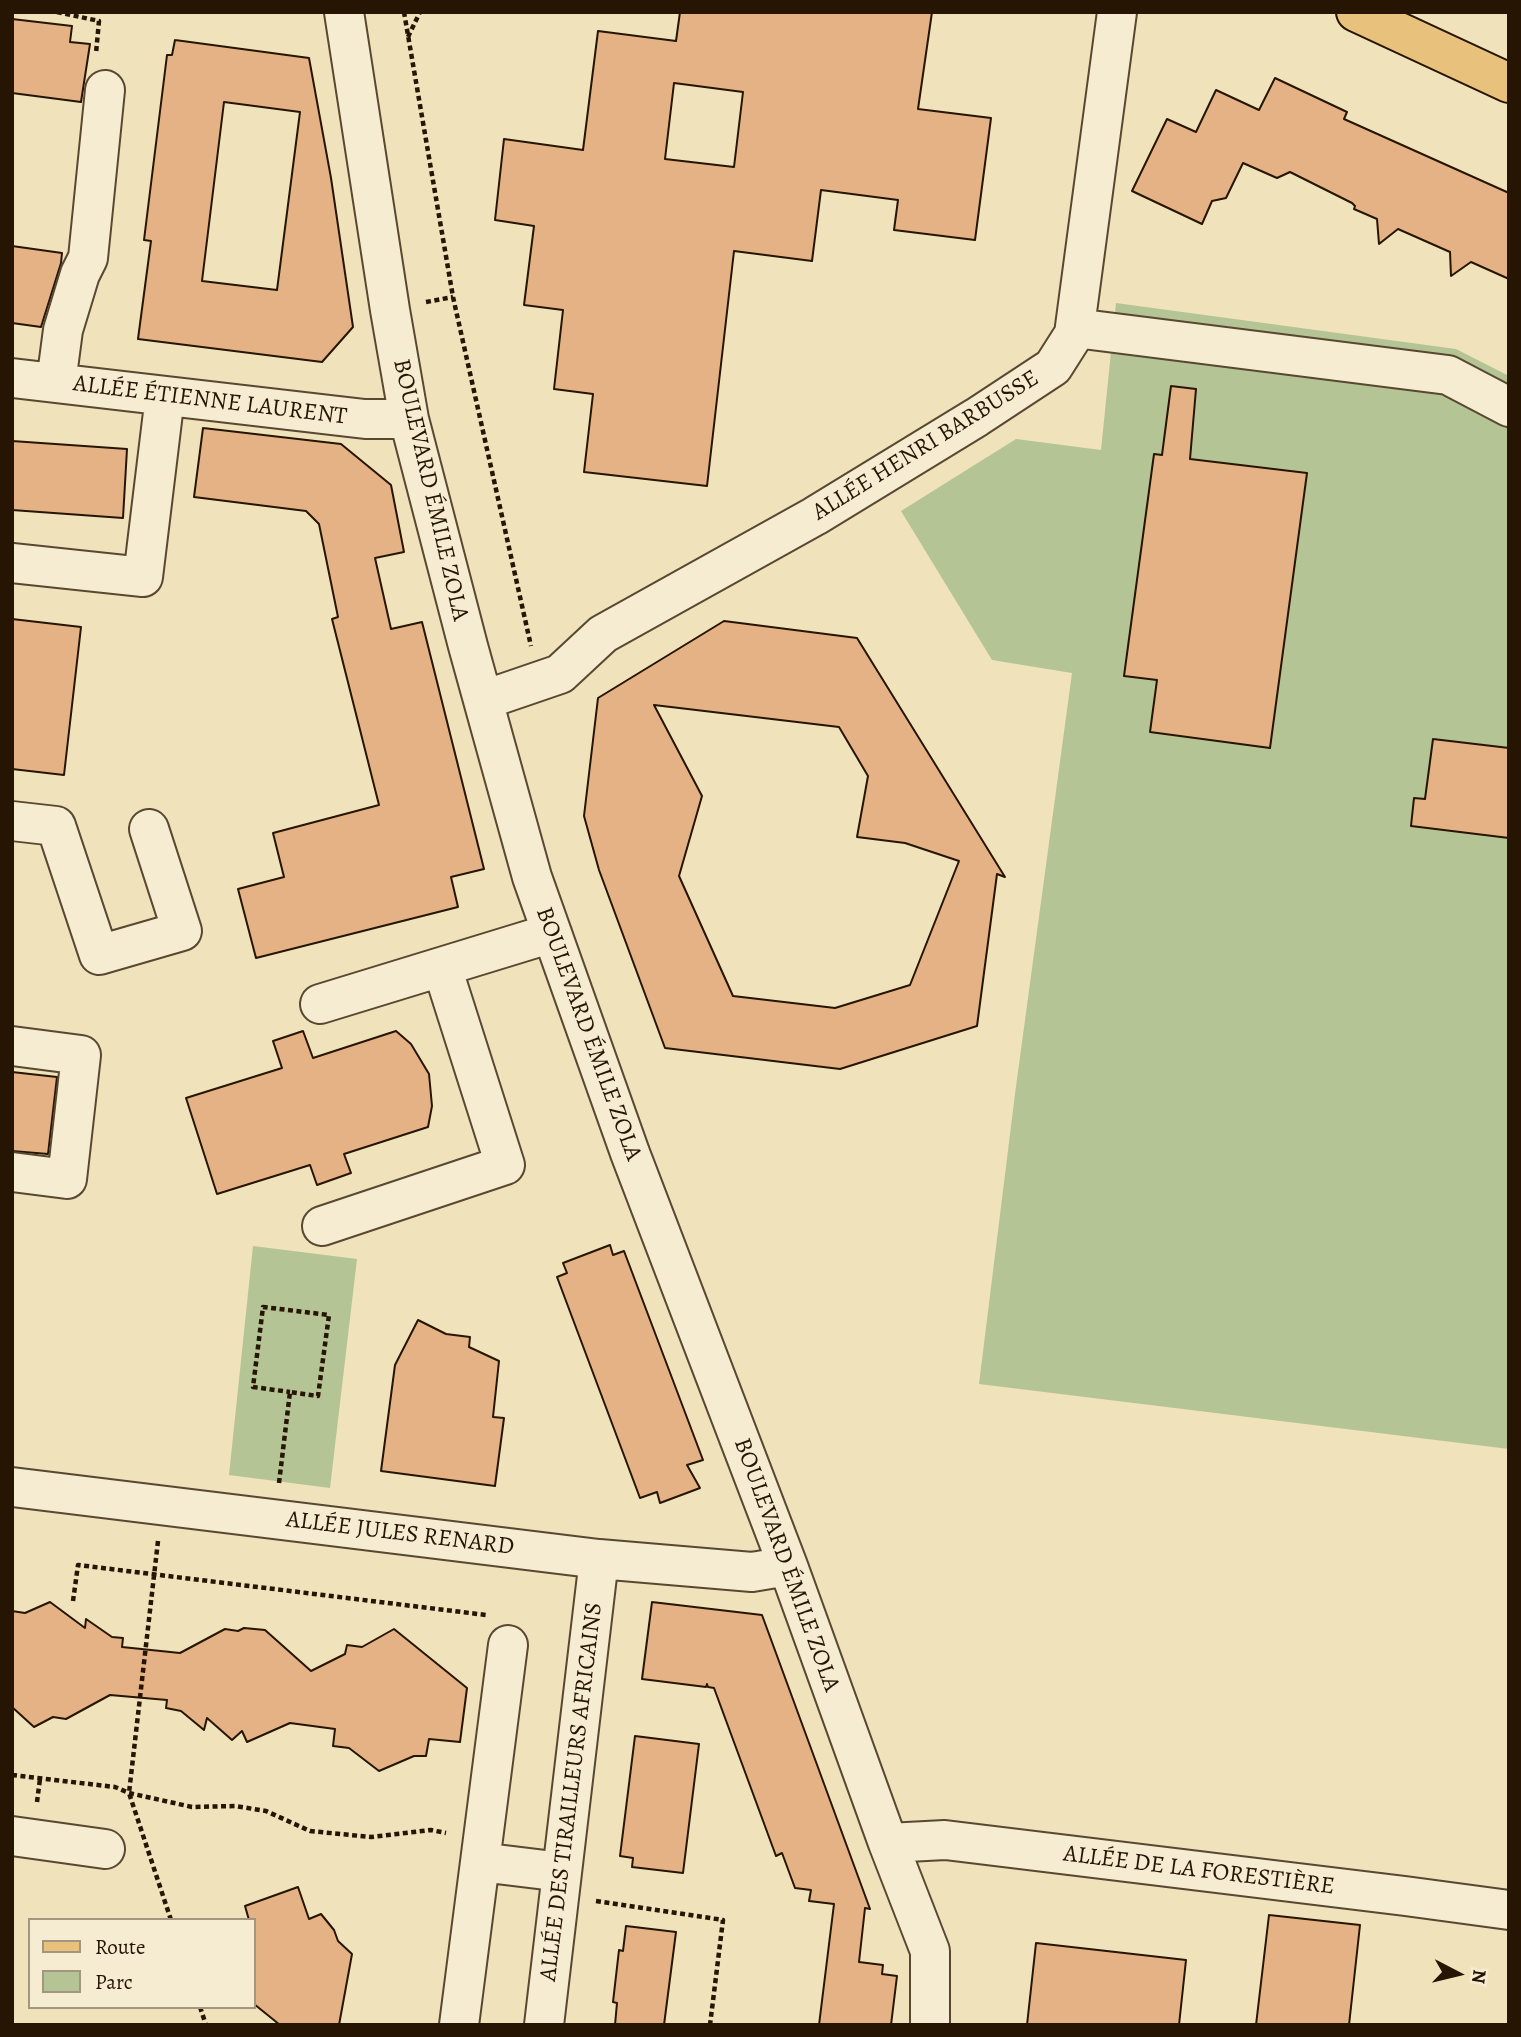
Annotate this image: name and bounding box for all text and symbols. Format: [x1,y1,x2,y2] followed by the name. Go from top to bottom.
[386,356,474,624] street label: BOULEVARD ÉMILE ZOLA
[808,365,1044,527] street label: ALLÉE HENRI BARBUSSE
[71,370,349,432] street label: ALLÉE ÉTIENNE LAURENT
[529,903,647,1165] street label: BOULEVARD ÉMILE ZOLA
[727,1434,845,1696] street label: BOULEVARD ÉMILE ZOLA
[284,1506,516,1562] street label: ALLÉE JULES RENARD
[534,1601,610,1983] street label: ALLÉE DES TIRAILLEURS AFRICAINS
[1062,1840,1336,1902] street label: ALLÉE DE LA FORESTIÈRE
[28,1918,256,2009] legend
[95,1933,145,1961] text: Route
[1423,1939,1493,2009] north arrow
[95,1968,133,1996] text: Parc
[1465,1968,1493,1985] text: N

